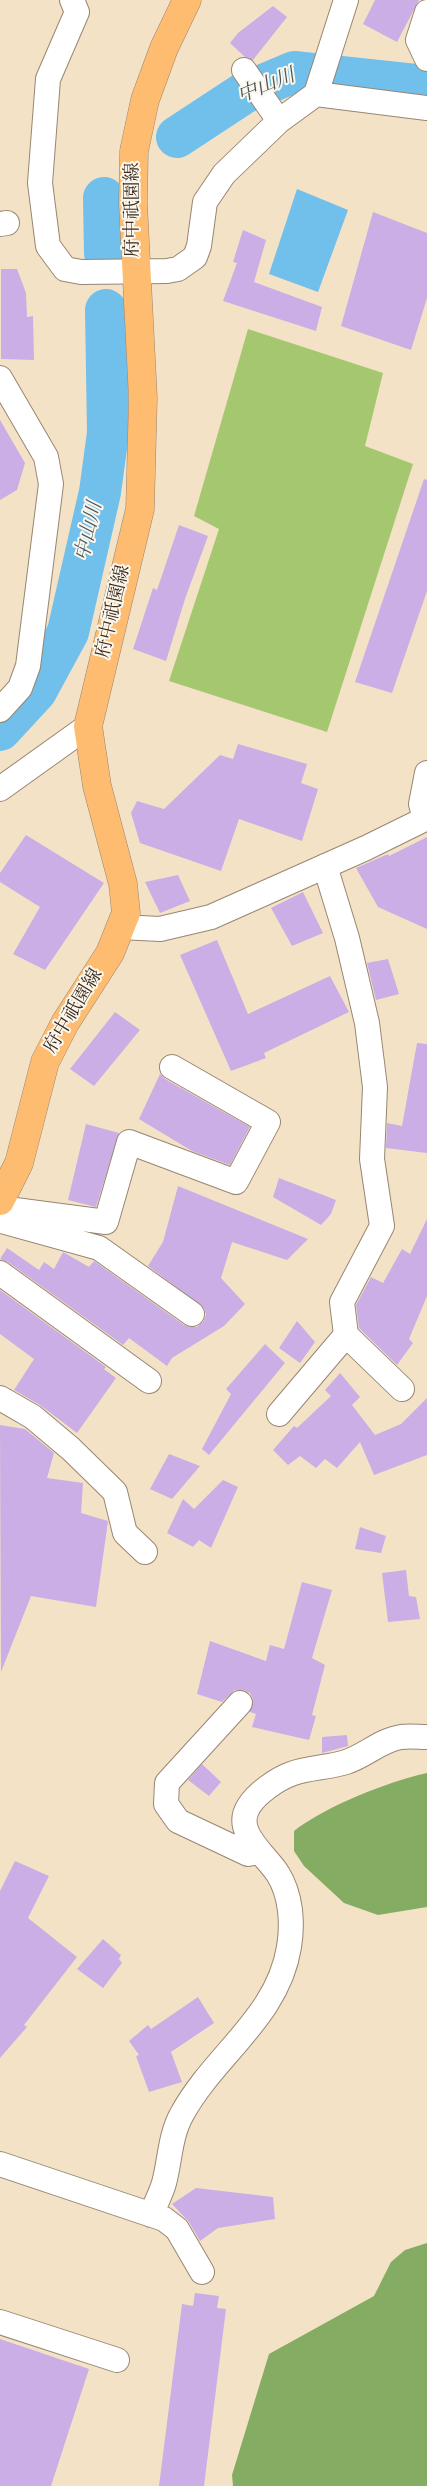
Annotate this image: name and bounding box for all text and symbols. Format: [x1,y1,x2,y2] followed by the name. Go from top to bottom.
[235,66,299,110] water label: 中山川
[124,163,146,257] street label: 府中祇園線
[73,500,109,564] water label: 中山川
[93,563,137,661] street label: 府中祇園線
[41,965,109,1059] street label: 府中祇園線

